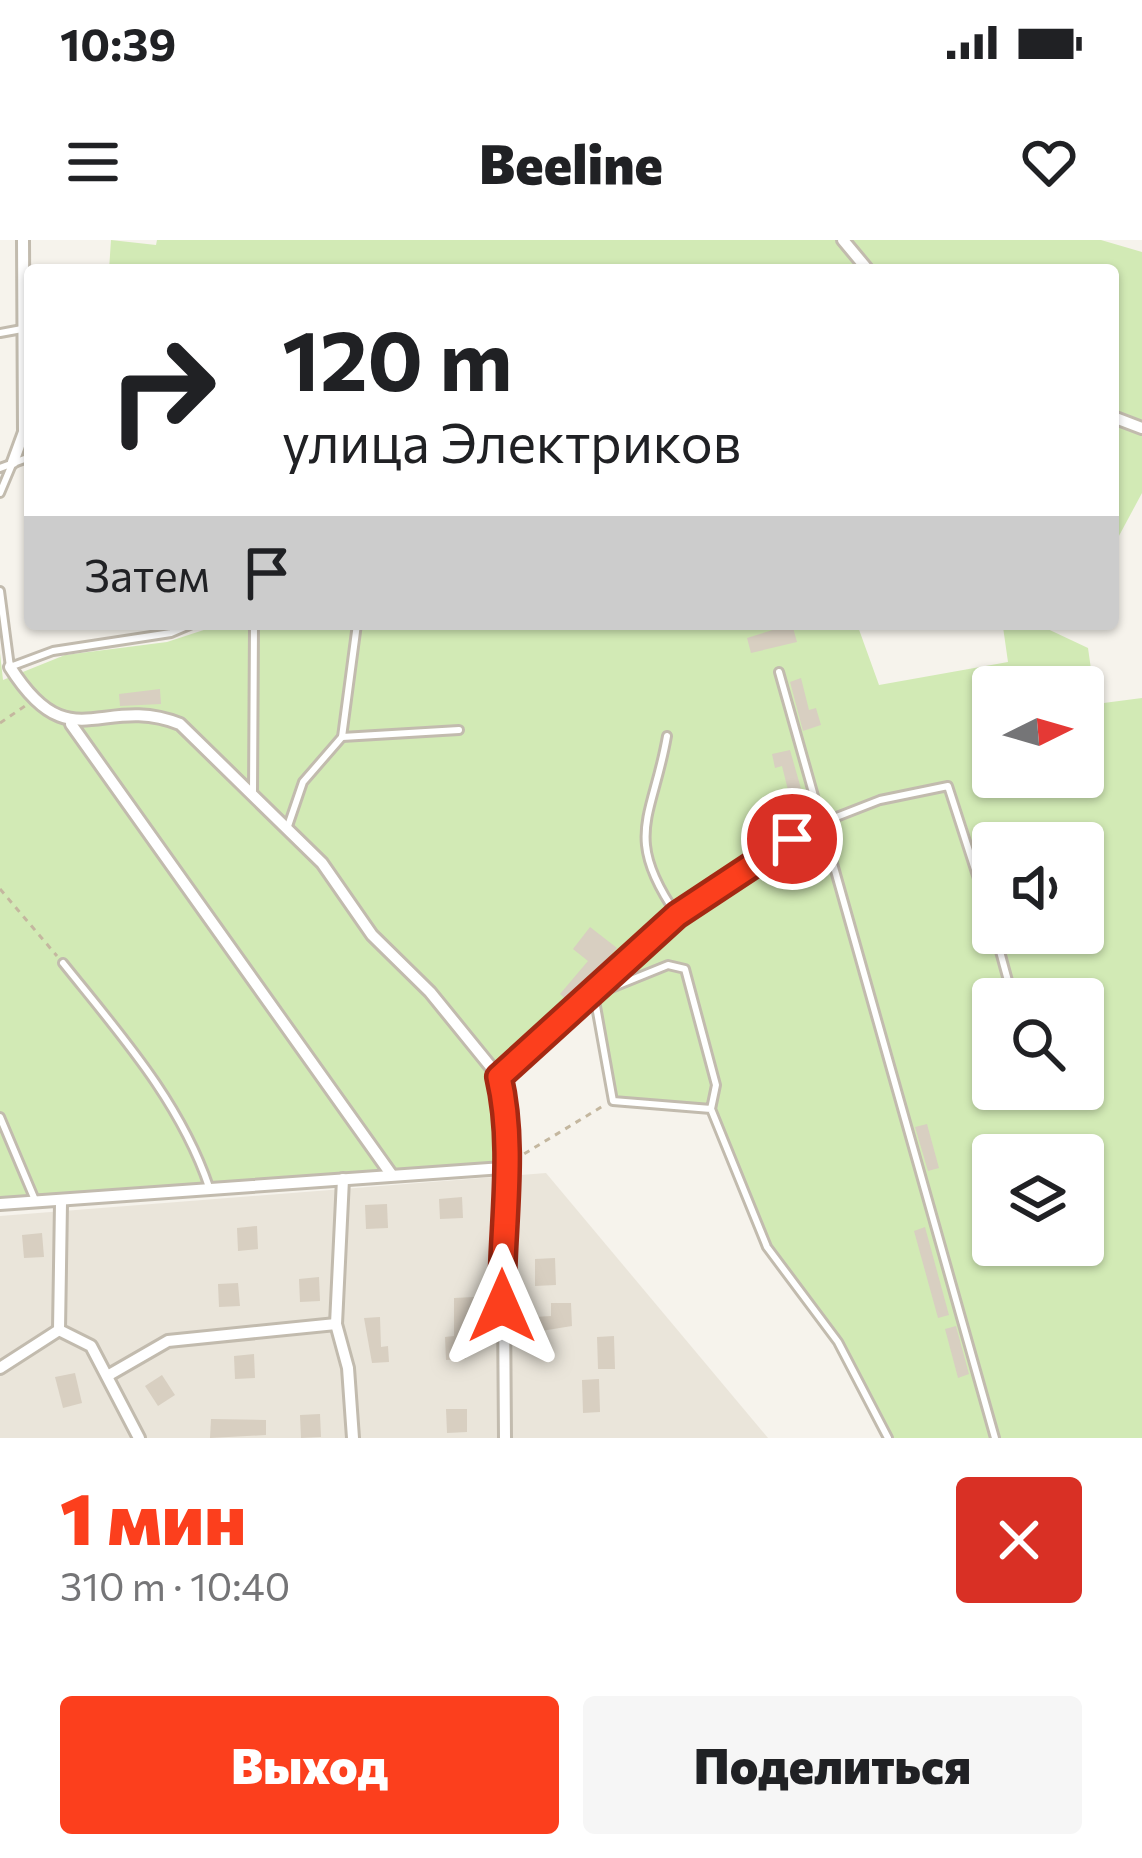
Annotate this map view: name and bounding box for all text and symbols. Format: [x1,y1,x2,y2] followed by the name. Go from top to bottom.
[60,15,176,70] text: 10:39
[60,129,126,195] icon: menu
[479,129,663,195] text: Beeline
[1016,129,1082,195] icon: heart
[282,306,512,408] text: 120 m
[84,312,240,468] icon: right
[282,408,741,474] text: улица Электриков
[234,540,300,606] icon: arrive
[84,546,210,601] text: Затем
[972,666,1104,798] north arrow
[972,666,1104,1266] map controls
[741,788,843,890] pin
[759,806,825,872] icon: arrive
[972,822,1104,954] button: sound
[972,978,1104,1110] button: search
[972,1134,1104,1266] button: layers
[439,1243,565,1369] position arrow
[60,1472,246,1560] text: 1 мин
[956,1477,1082,1603] button: close
[60,1561,290,1609] text: 310 m · 10:40
[60,1696,559,1834] button: Выход
[583,1696,1082,1834] button: Поделиться

